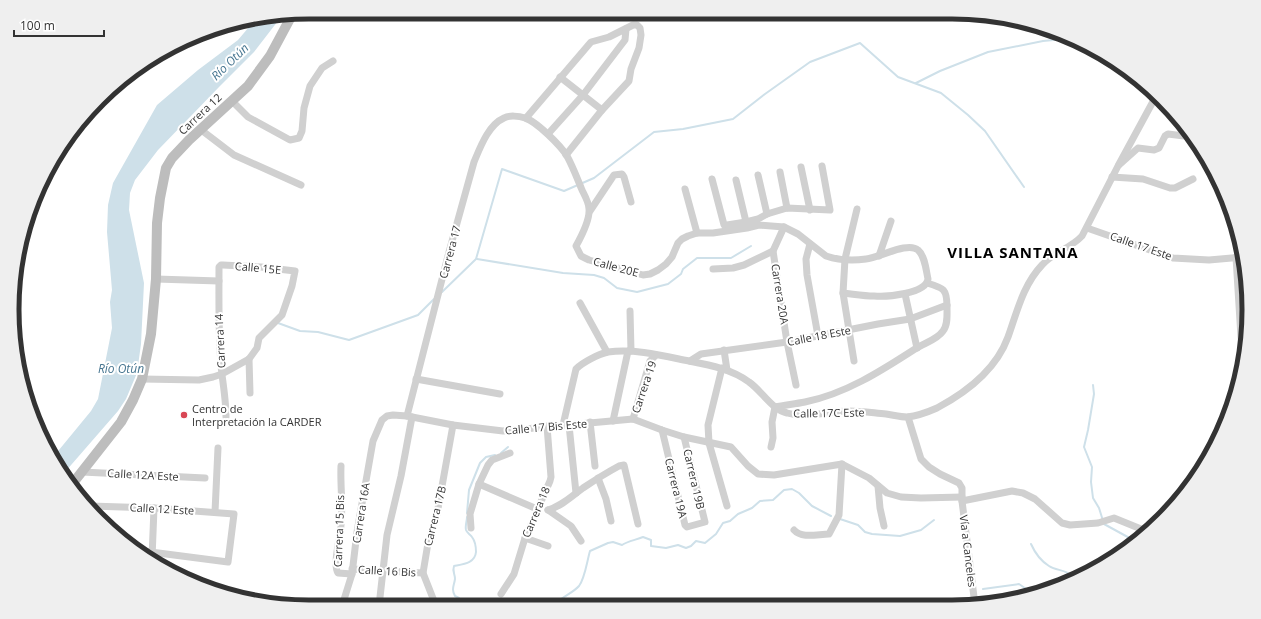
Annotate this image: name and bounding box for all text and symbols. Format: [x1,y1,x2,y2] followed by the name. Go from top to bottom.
[14,12,104,38] scale bar
[20,17,55,34] text: 100 m
[207,39,252,84] water label: Río Otún
[175,90,225,138] street label: Carrera 12
[435,224,464,280] street label: Carrera 17
[1108,228,1174,263] street label: Calle 17 Este
[947,242,1079,262] district label: VILLA SANTANA
[592,253,640,280] street label: Calle 20E
[234,258,282,277] street label: Calle 15E
[768,263,793,325] street label: Carrera 20A
[211,313,228,369] street label: Carrera 14
[786,322,852,349] street label: Calle 18 Este
[628,359,659,415] street label: Carrera 19
[98,360,144,377] water label: Río Otún
[192,401,322,429] place label: Centro de Interpretación la CARDER
[793,404,865,421] street label: Calle 17C Este
[179,410,189,420] marker: Centro de Interpretación la CARDER
[504,415,588,438] street label: Calle 17 Bis Este
[680,447,709,510] street label: Carrera 19B
[662,456,691,519] street label: Carrera 19A
[107,465,179,484] street label: Calle 12A Este
[348,481,373,544] street label: Carrera 16A
[420,484,449,547] street label: Carrera 17B
[518,484,553,540] street label: Carrera 18
[330,495,347,567] street label: Carrera 15 Bis
[129,499,195,518] street label: Calle 12 Este
[957,514,980,588] street label: Vía a Canceles
[358,561,416,580] street label: Calle 16 Bis

